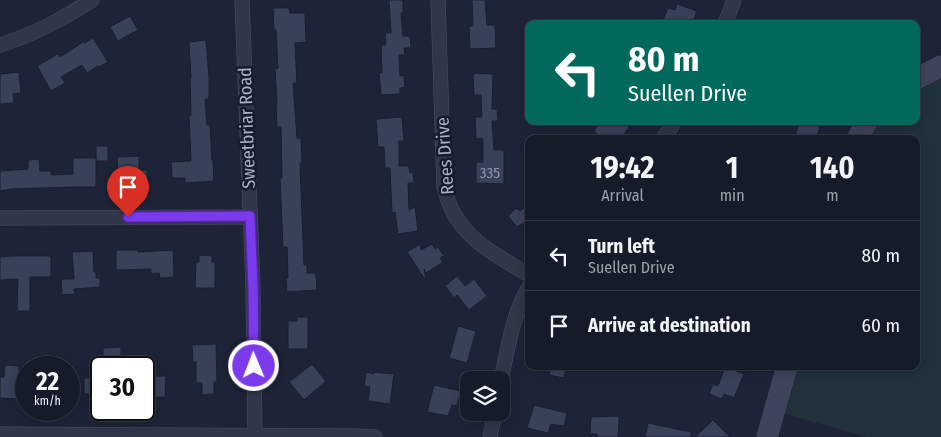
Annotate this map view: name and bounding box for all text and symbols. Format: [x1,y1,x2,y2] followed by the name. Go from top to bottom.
[628,38,700,80] text: 80 m
[545,40,610,105] icon: left
[234,67,260,189] street label: Sweetbriar Road
[628,80,747,107] text: Suellen Drive
[431,117,459,195] street label: Rees Drive
[590,150,654,186] text: 19:42
[726,150,739,186] text: 1
[810,150,855,186] text: 140
[480,164,500,182] house number: 335
[107,166,149,217] pin
[114,173,142,201] icon: arrive
[601,186,644,205] text: Arrival
[720,186,745,205] text: min
[826,186,838,205] text: m
[588,235,655,258] text: Turn left
[545,242,573,270] icon: left
[862,244,900,267] text: 80 m
[588,258,675,277] text: Suellen Drive
[545,312,573,340] icon: arrive
[588,314,751,337] text: Arrive at destination
[862,314,900,337] text: 60 m
[227,339,279,391] position arrow
[90,356,155,421] speed limit sign: 30
[36,367,59,397] text: 22
[460,371,510,421] map controls
[460,371,510,421] button: layers
[34,394,61,408] text: km/h

